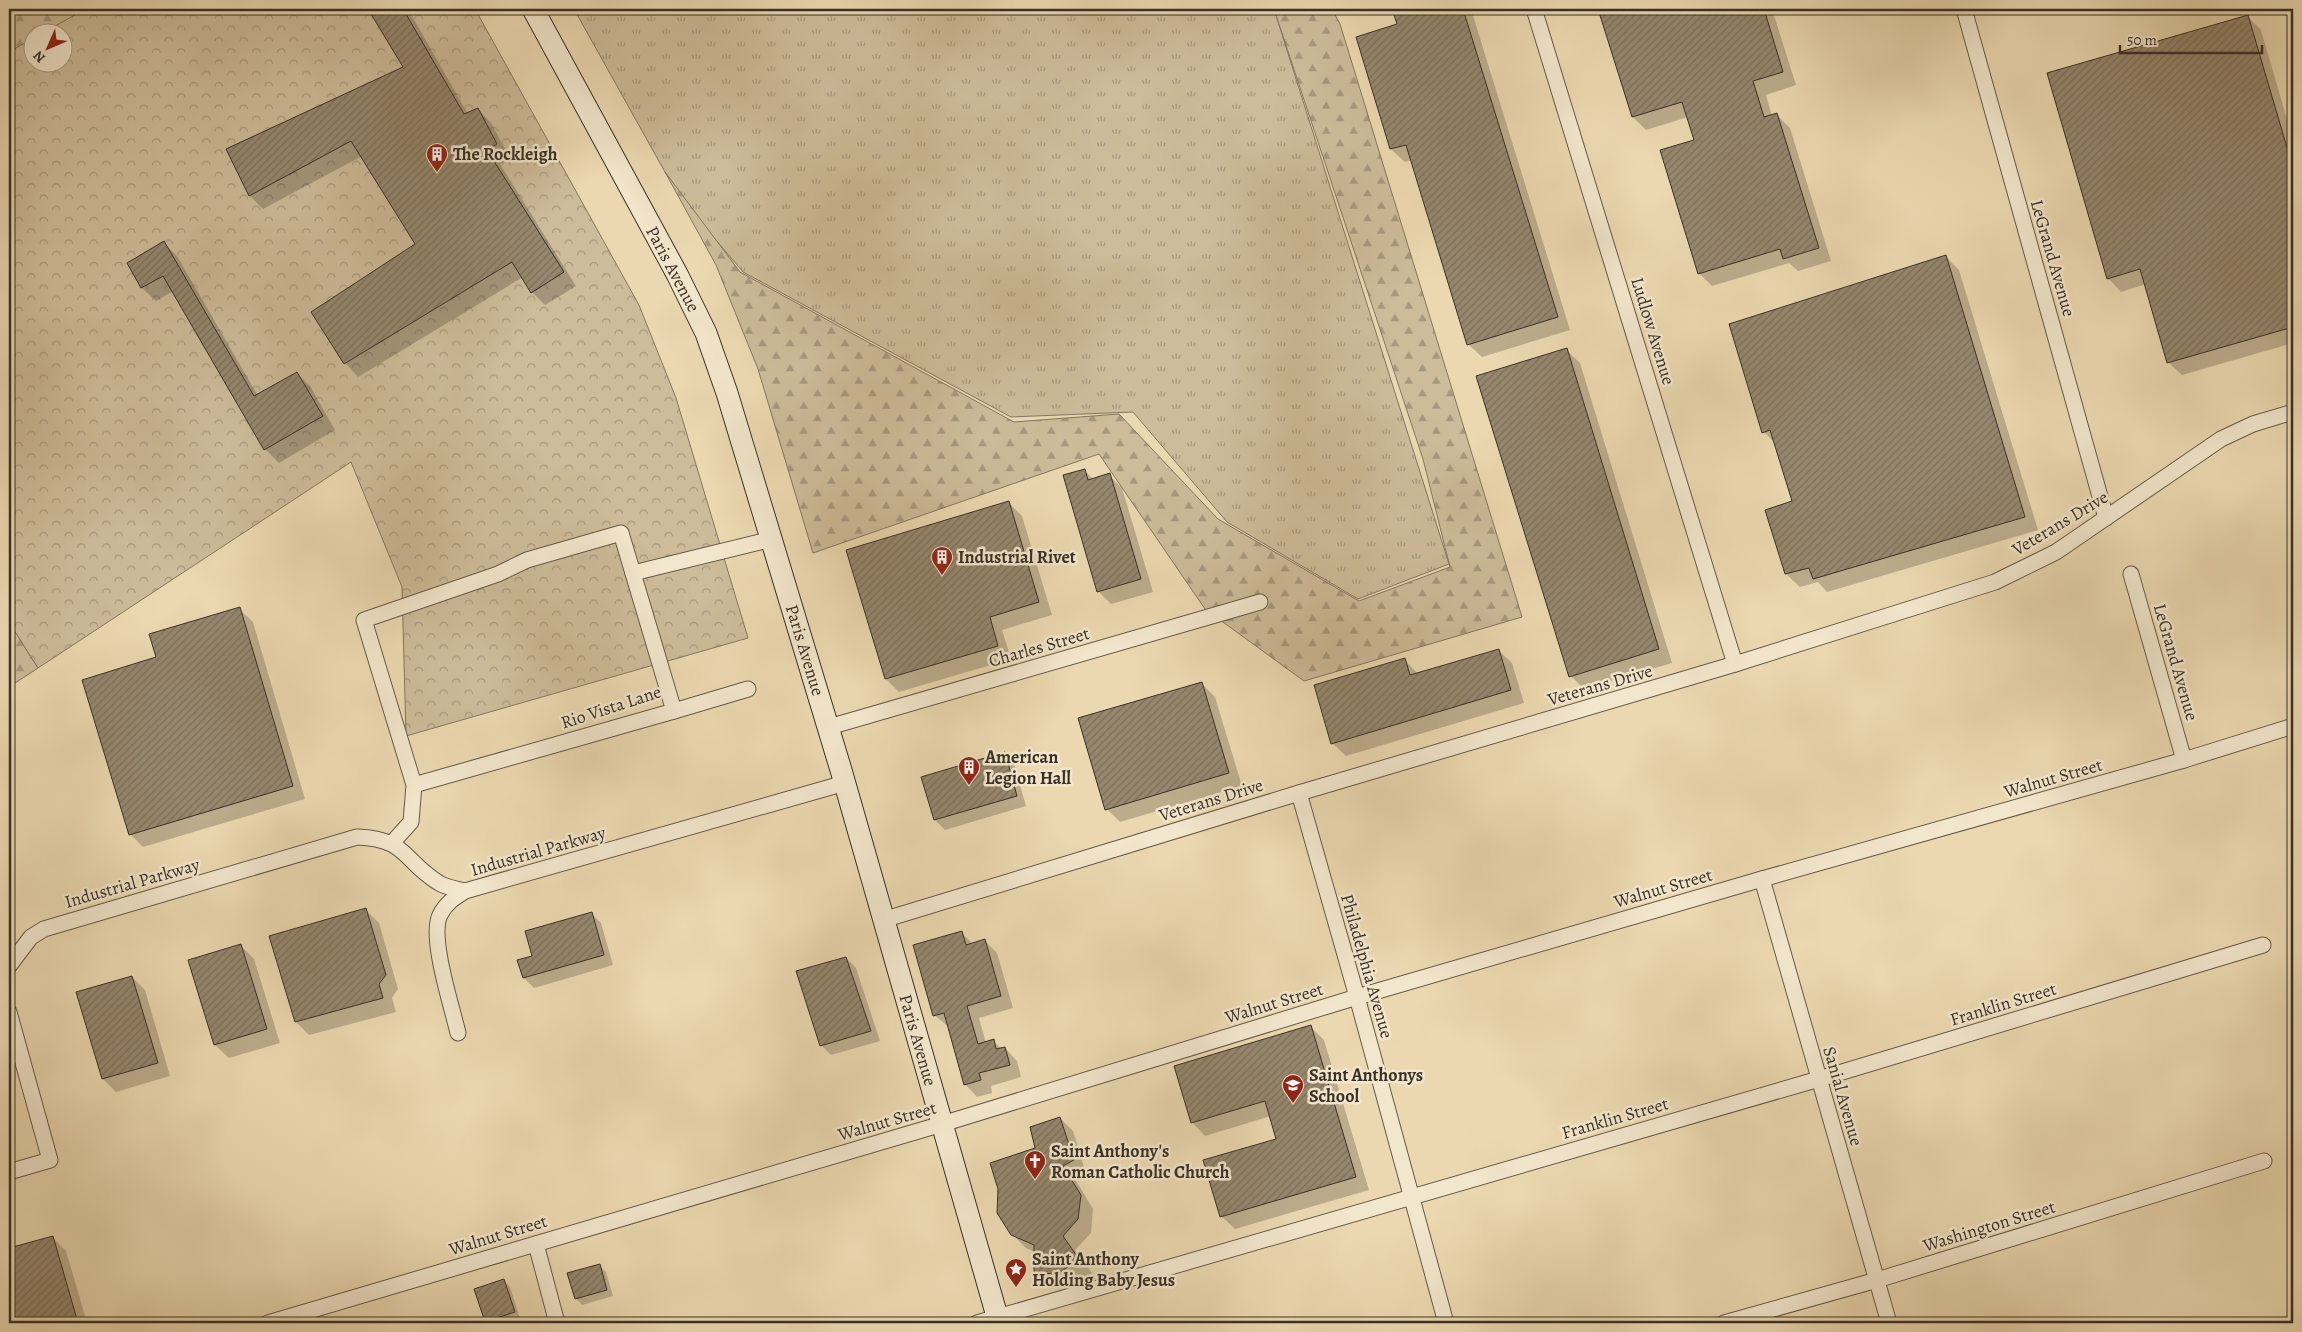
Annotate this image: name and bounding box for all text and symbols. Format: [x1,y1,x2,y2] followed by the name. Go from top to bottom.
[22,22,72,72] north arrow
[2120,22,2262,54] scale bar
[2127,30,2157,50] text: 50 m
[29,47,49,67] text: N
[425,142,449,173] building icon: The Rockleigh
[453,142,558,166] place label: The Rockleigh
[2025,197,2081,319] street label: LeGrand Avenue
[640,222,706,316] street label: Paris Avenue
[1625,274,1681,388] street label: Ludlow Avenue
[2007,485,2112,562] street label: Veterans Drive
[930,545,954,576] building icon: Industrial Rivet
[958,545,1076,569] place label: Industrial Rivet
[780,601,830,699] street label: Paris Avenue
[2148,601,2204,723] street label: LeGrand Avenue
[986,621,1092,673] street label: Charles Street
[1544,659,1655,712] street label: Veterans Drive
[558,679,664,735] street label: Rio Vista Lane
[984,745,1071,790] place label: American Legion Hall
[2000,752,2105,804] street label: Walnut Street
[957,755,981,786] building icon: American Legion Hall
[1155,773,1266,828] street label: Veterans Drive
[468,820,609,882] street label: Industrial Parkway
[62,852,203,914] street label: Industrial Parkway
[1610,862,1715,914] street label: Walnut Street
[1335,891,1399,1041] street label: Philadelphia Avenue
[1947,976,2059,1032] street label: Franklin Street
[1221,977,1326,1030] street label: Walnut Street
[893,991,943,1089] street label: Paris Avenue
[1817,1043,1869,1149] street label: Sanial Avenue
[1309,1063,1423,1108] place label: Saint Anthonys School
[1281,1073,1305,1104] school or university icon: Saint Anthonys School
[1559,1091,1671,1145] street label: Franklin Street
[834,1095,939,1147] street label: Walnut Street
[1051,1139,1230,1184] place label: Saint Anthony's Roman Catholic Church
[1023,1149,1047,1180] church icon: Saint Anthony's Roman Catholic Church
[1919,1194,2058,1258] street label: Washington Street
[445,1209,550,1262] street label: Walnut Street
[1032,1247,1175,1292] place label: Saint Anthony Holding Baby Jesus
[1004,1257,1028,1288] place icon: Saint Anthony Holding Baby Jesus

